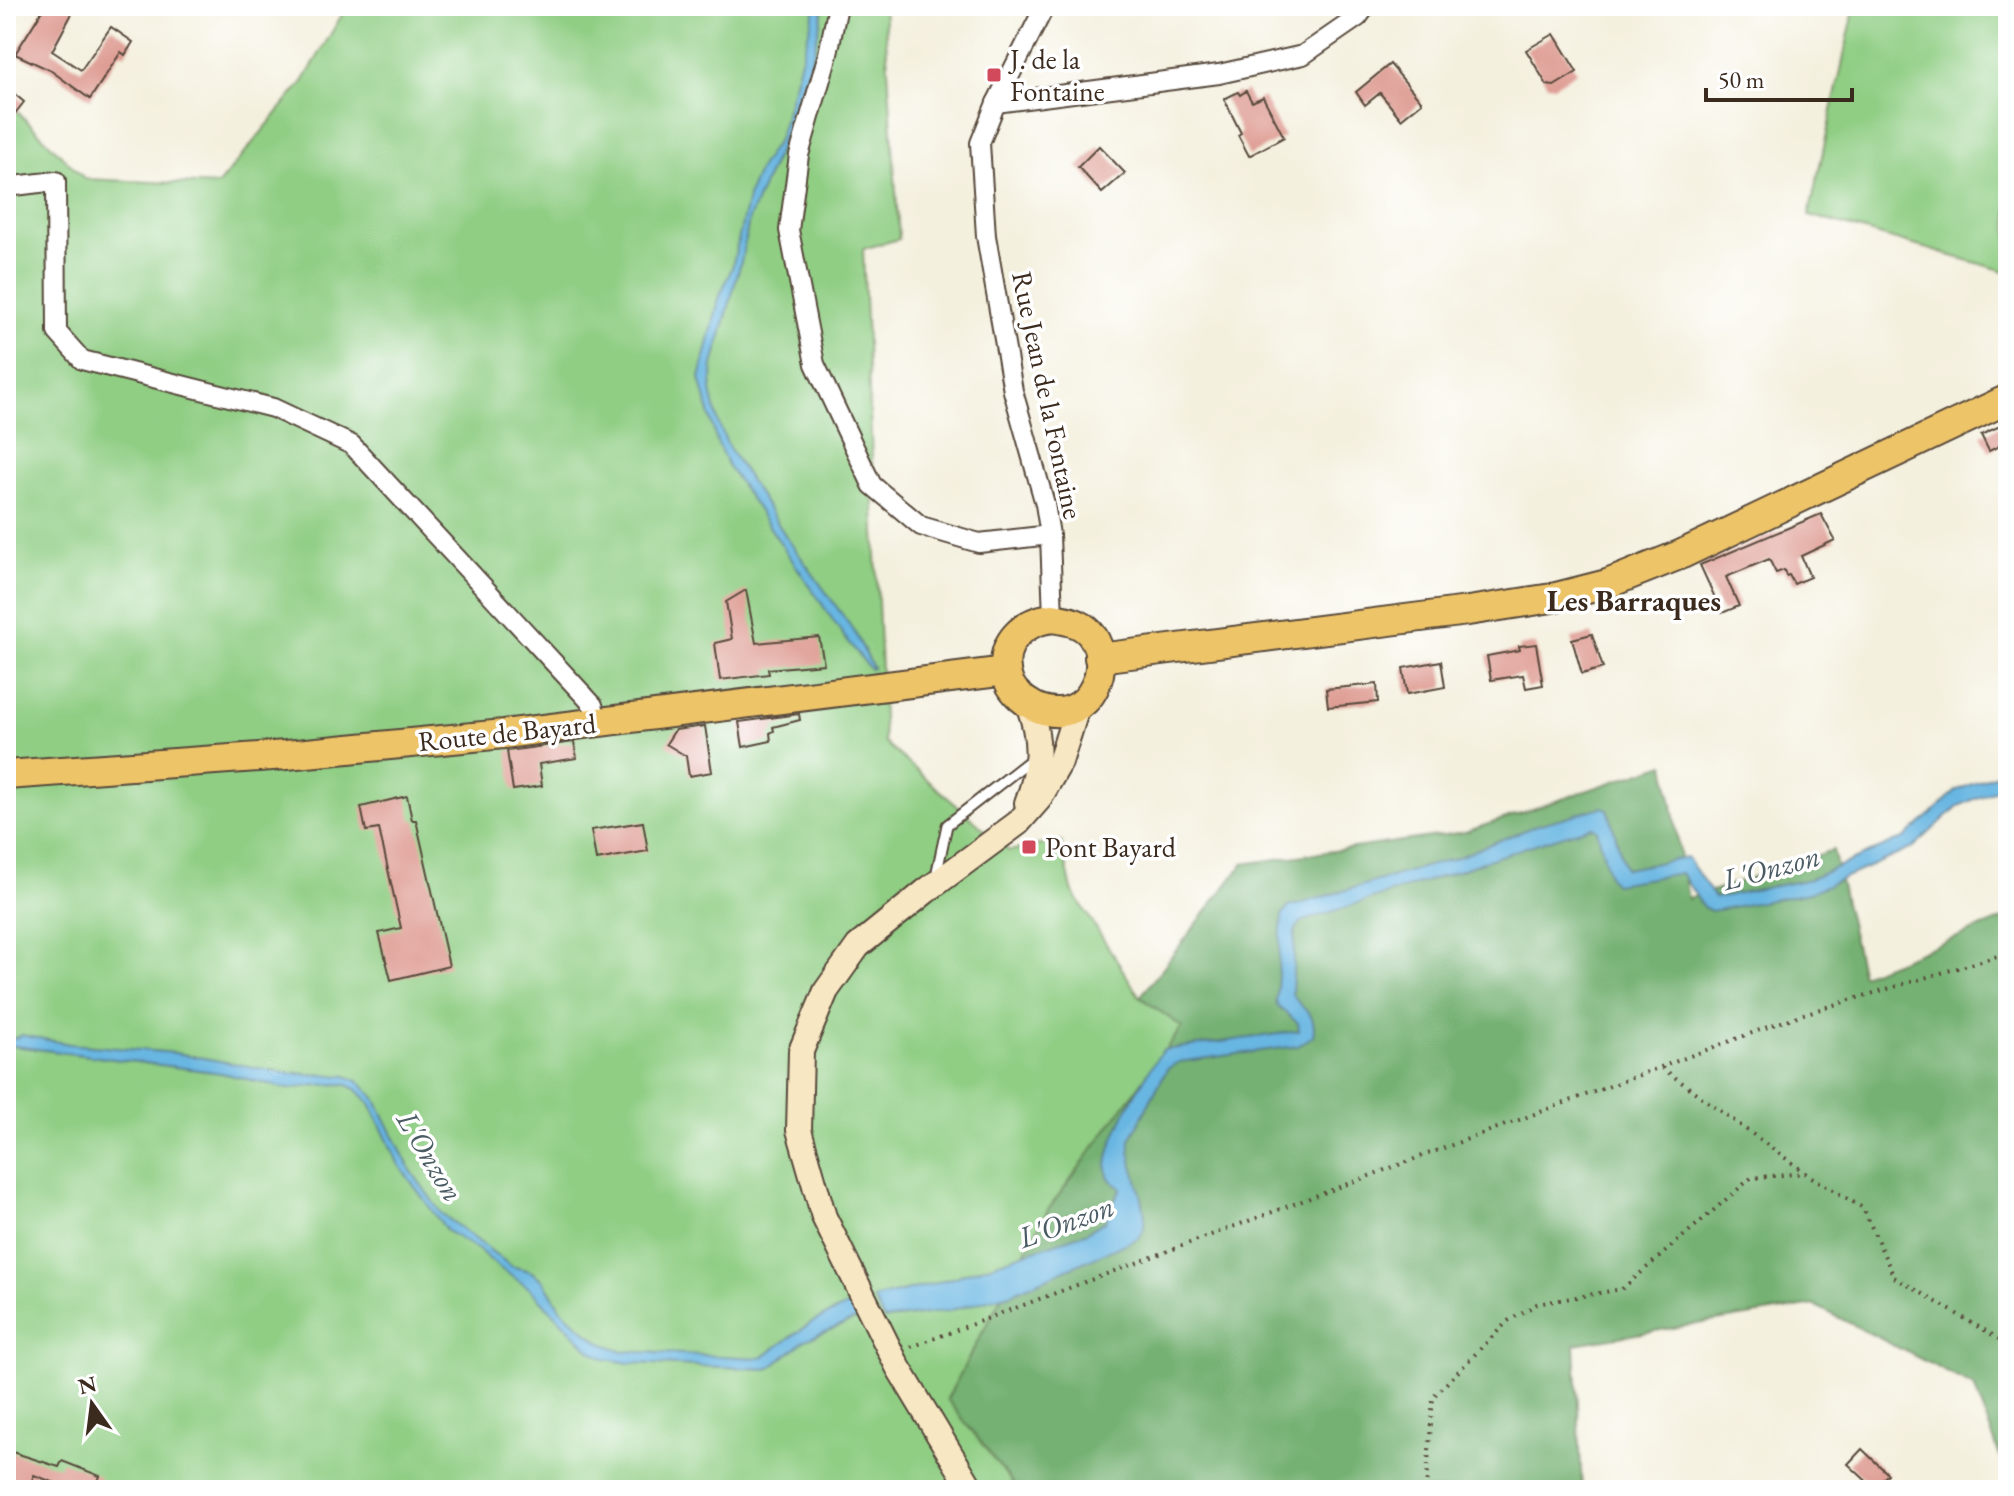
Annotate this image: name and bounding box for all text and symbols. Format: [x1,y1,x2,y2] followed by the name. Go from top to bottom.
[1008,41,1105,109] place label: J. de la Fontaine
[1706,52,1852,102] scale bar
[1718,64,1765,95] text: 50 m
[985,66,1003,84] marker: J. de la Fontaine
[1004,268,1092,522] street label: Rue Jean de la Fontaine
[1547,581,1721,620] district label: Les Barraques
[416,705,598,759] street label: Route de Bayard
[1045,829,1177,865] place label: Pont Bayard
[1717,836,1824,899] water label: L'Onzon
[1020,838,1038,856] marker: Pont Bayard
[388,1102,473,1208] water label: L'Onzon
[1011,1186,1119,1257] water label: L'Onzon
[52,1364,132,1444] north arrow
[75,1369,100,1401] text: N

